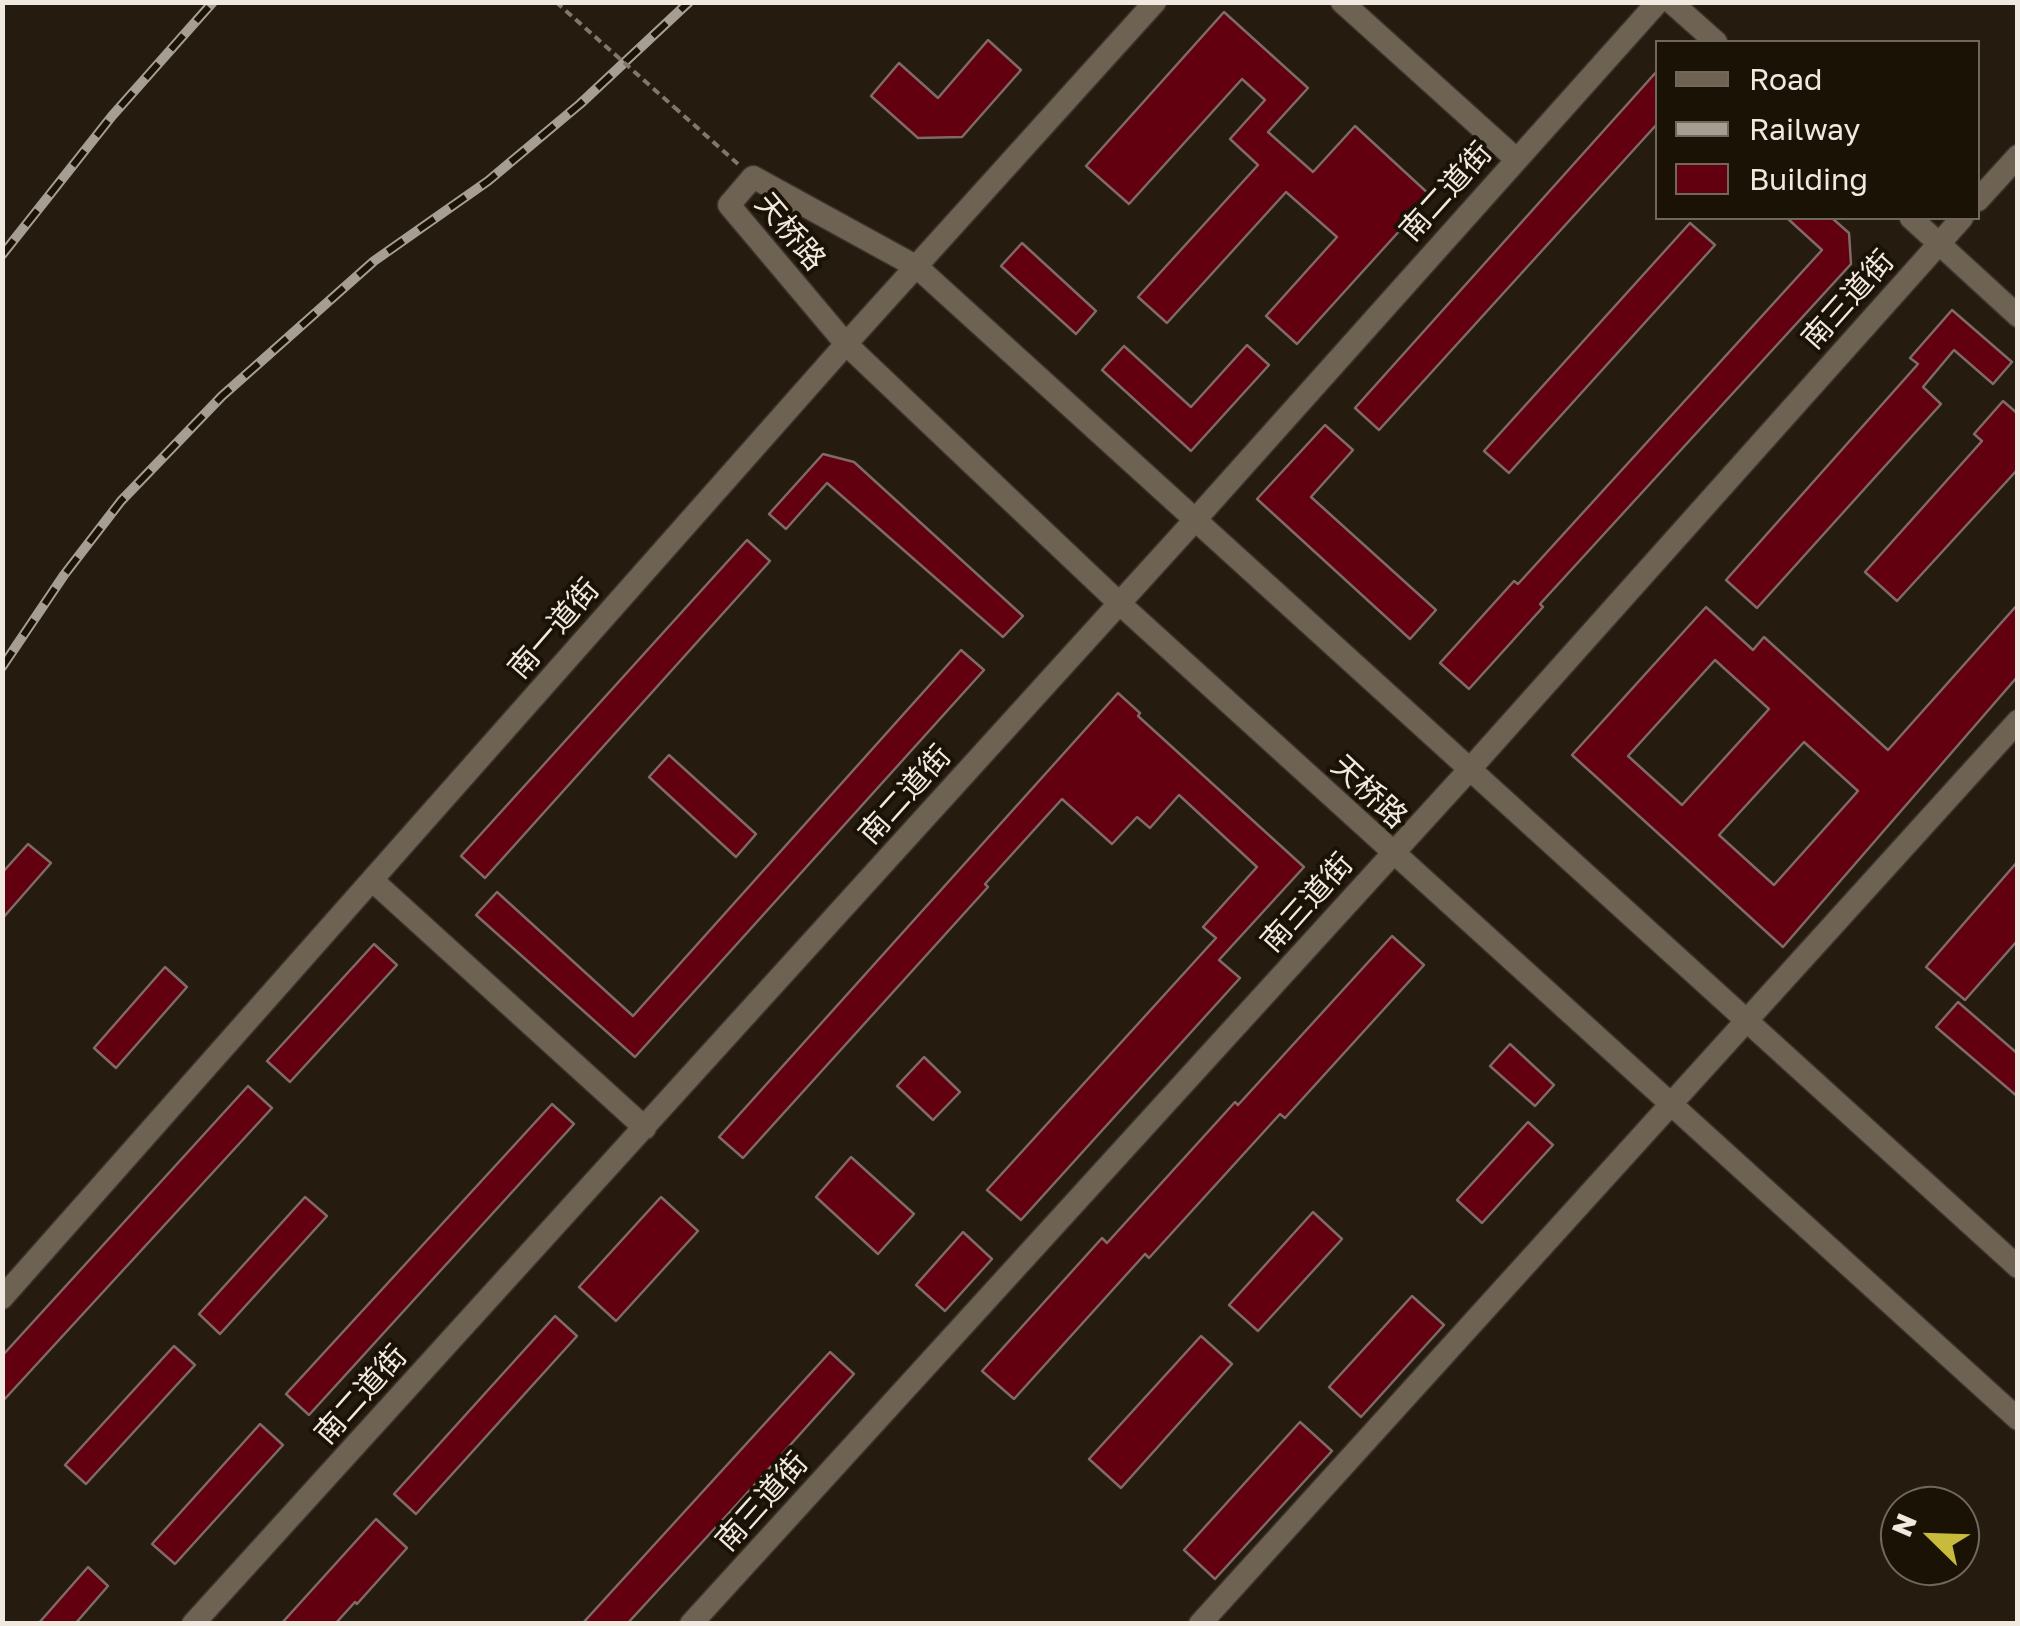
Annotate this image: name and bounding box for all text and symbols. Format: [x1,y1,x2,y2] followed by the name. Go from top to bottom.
[1655,40,1980,220] legend
[1749,61,1823,97] text: Road
[1749,111,1860,147] text: Railway
[1392,135,1500,249] street label: 南二道街
[1749,161,1868,197] text: Building
[747,186,833,278] street label: 天桥路
[1794,243,1902,357] street label: 南三道街
[501,572,607,686] street label: 南一道街
[851,738,959,852] street label: 南二道街
[1324,748,1414,836] street label: 天桥路
[1253,846,1361,960] street label: 南三道街
[307,1338,415,1452] street label: 南二道街
[708,1445,816,1559] street label: 南三道街
[1880,1486,1980,1586] north arrow
[1884,1509,1923,1541] text: N

